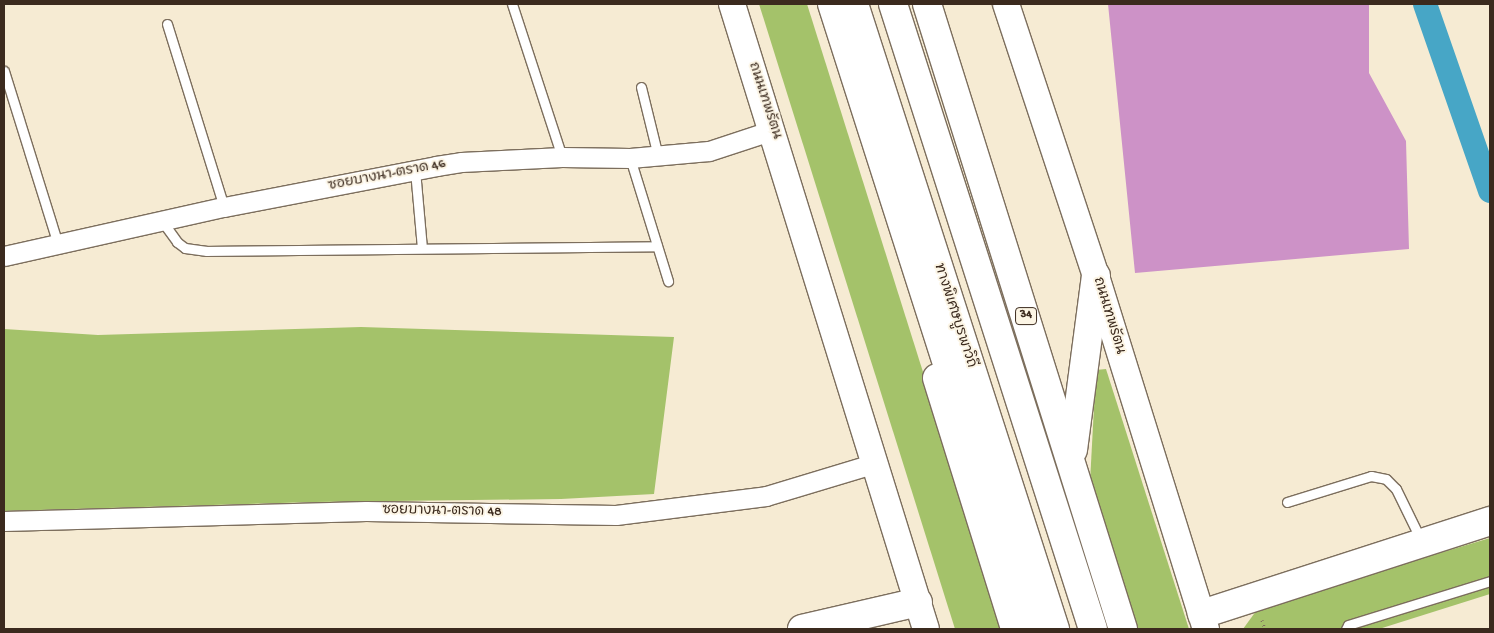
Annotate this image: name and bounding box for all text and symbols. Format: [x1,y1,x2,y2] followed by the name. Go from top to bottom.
[744,60,784,142] street label: ถนนเทพรัตน
[327,156,447,196] street label: ซอยบางนา-ตราด 46
[929,262,979,370] street label: ทางพิเศษบูรพาวิถี
[1088,275,1128,357] street label: ถนนเทพรัตน
[1015,306,1037,326] road number: 34
[382,503,502,521] street label: ซอยบางนา-ตราด 48

